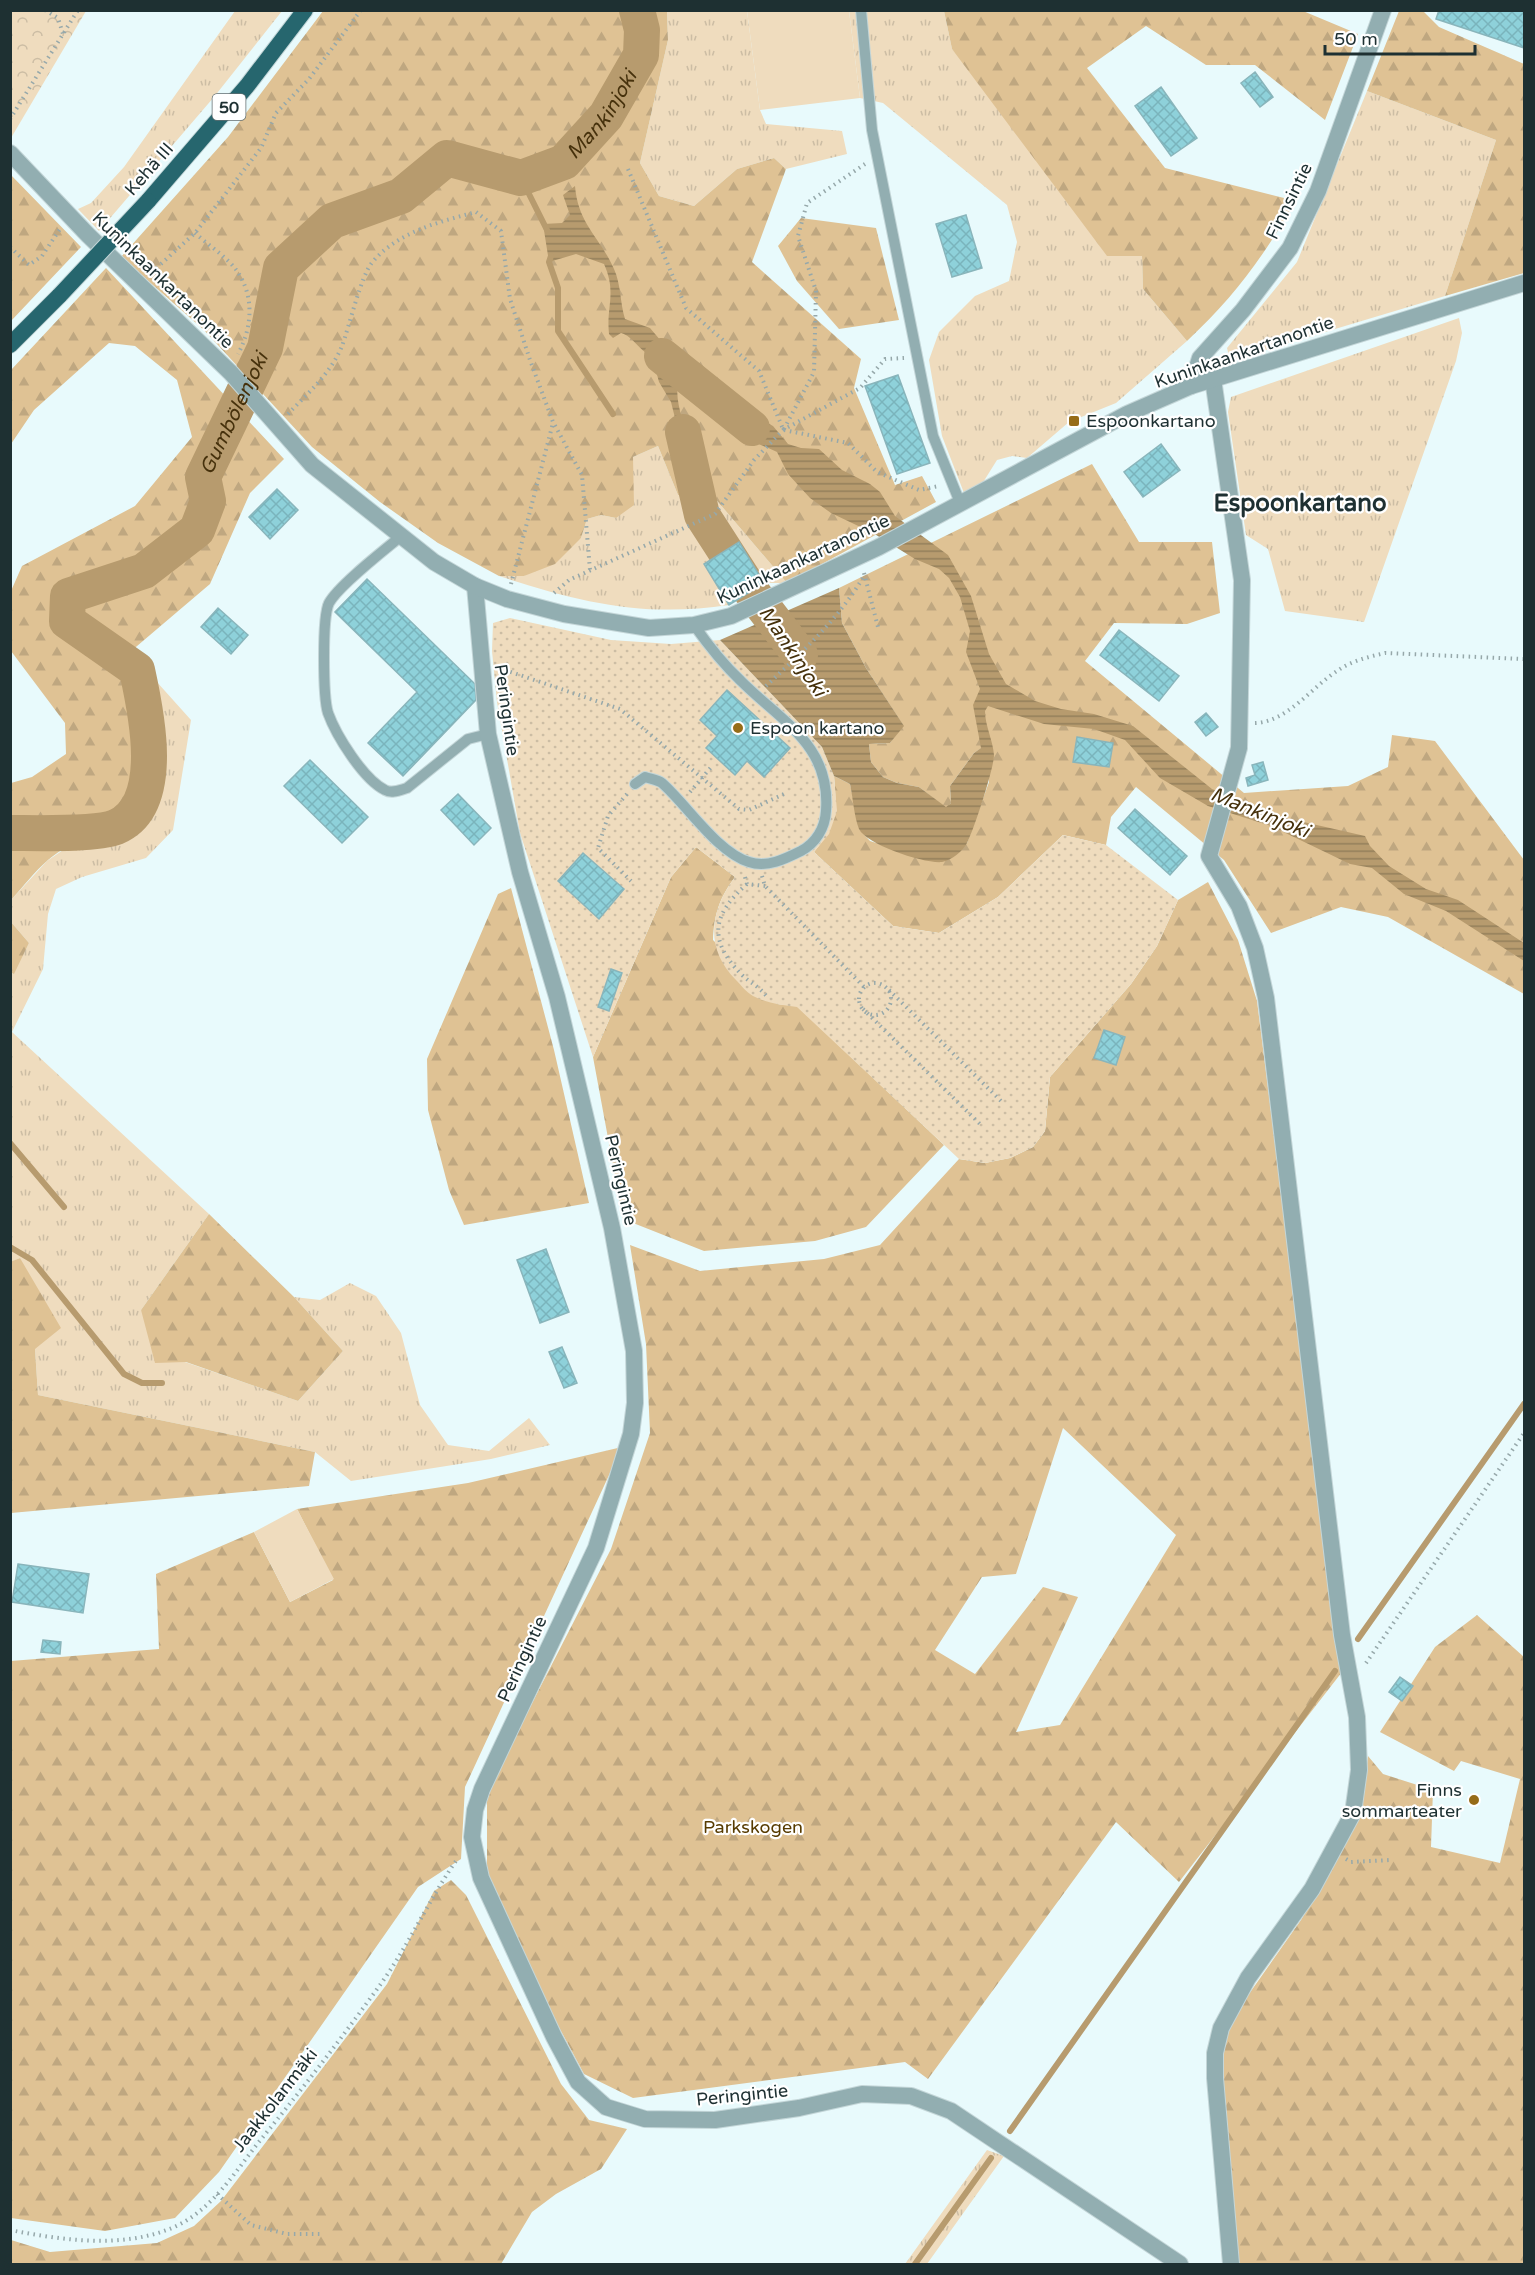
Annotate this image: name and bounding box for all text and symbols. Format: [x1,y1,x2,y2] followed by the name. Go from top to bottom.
[1325,18,1475,56] scale bar
[1334,28,1378,50] text: 50 m
[562,64,644,164] water label: Mankinjoki
[212,94,246,120] road number: 50
[120,138,178,200] street label: Kehä III
[1261,159,1317,243] street label: Finnsintie
[88,207,238,353] street label: Kuninkaankartanontie
[1151,311,1337,393] street label: Kuninkaankartanontie
[195,346,275,479] water label: Gumbölenjoki
[1086,410,1216,432] place label: Espoonkartano
[1067,414,1081,428] marker: Espoonkartano
[1213,489,1387,518] district label: Espoonkartano
[713,509,893,609] street label: Kuninkaankartanontie
[753,602,833,704] water label: Mankinjoki
[490,663,524,757] street label: Peringintie
[750,717,884,739] place label: Espoon kartano
[731,721,745,735] marker: Espoon kartano
[1207,782,1315,845] water label: Mankinjoki
[600,1132,642,1228] street label: Peringintie
[492,1612,552,1706] street label: Peringintie
[1342,1779,1462,1822] place label: Finns sommarteater
[1467,1793,1481,1807] marker: Finns sommarteater
[703,1816,803,1838] park label: Parkskogen
[228,2044,322,2156] street label: Jaakkolanmäki
[695,2079,789,2111] street label: Peringintie

